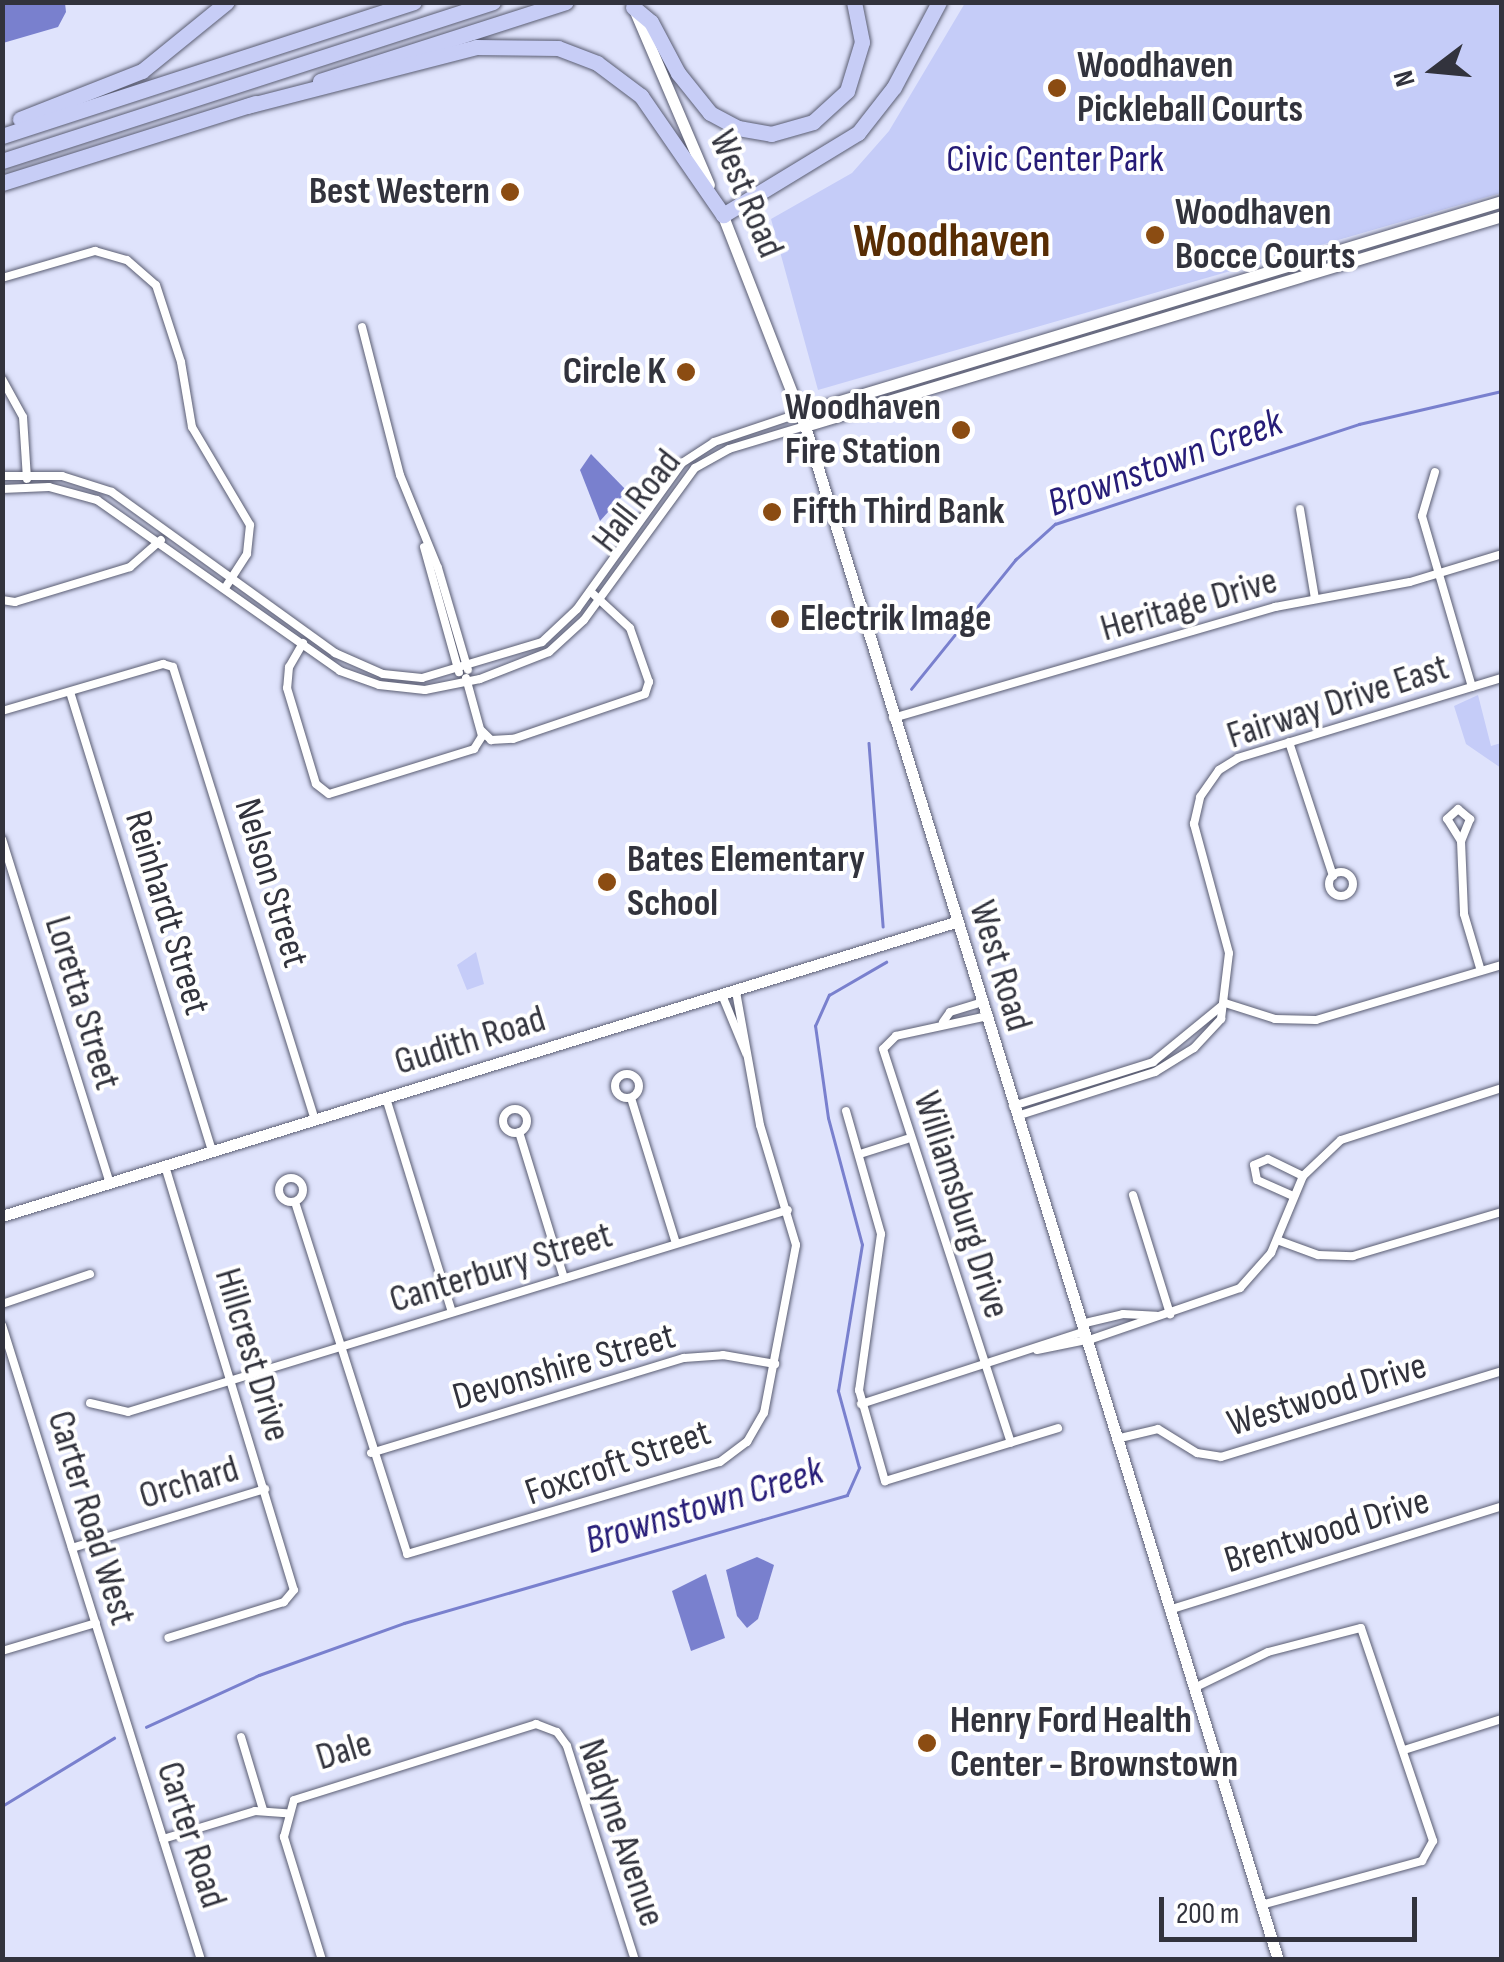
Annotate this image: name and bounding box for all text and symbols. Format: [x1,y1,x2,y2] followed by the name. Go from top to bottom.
[1384,20,1484,120] north arrow
[1077,43,1303,132] place label: Woodhaven Pickleball Courts
[1387,67,1423,90] text: N
[1046,77,1068,99] marker: Woodhaven Pickleball Courts
[699,123,793,265] street label: West Road
[946,137,1164,183] park label: Civic Center Park
[309,169,490,215] place label: Best Western
[499,181,521,203] marker: Best Western
[1175,190,1356,280] place label: Woodhaven Bocce Courts
[853,213,1051,271] district label: Woodhaven
[1144,224,1166,246] marker: Woodhaven Bocce Courts
[563,349,666,395] place label: Circle K
[675,361,697,383] marker: Circle K
[785,385,941,474] place label: Woodhaven Fire Station
[1041,398,1289,528] water label: Brownstown Creek
[950,419,972,441] marker: Woodhaven Fire Station
[583,441,691,561] street label: Hall Road
[792,489,1005,535] place label: Fifth Third Bank
[761,501,783,523] marker: Fifth Third Bank
[1096,558,1282,652] street label: Heritage Drive
[800,596,991,642] place label: Electrik Image
[769,608,791,630] marker: Electrik Image
[1222,645,1454,759] street label: Fairway Drive East
[224,793,318,973] street label: Nelson Street
[114,806,220,1020] street label: Reinhardt Street
[627,837,865,926] place label: Bates Elementary School
[596,871,618,893] marker: Bates Elementary School
[959,895,1041,1037] street label: West Road
[34,911,130,1095] street label: Loretta Street
[389,997,551,1085] street label: Gudith Road
[903,1086,1019,1324] street label: Williamsburg Drive
[384,1213,618,1323] street label: Canterbury Street
[204,1263,300,1447] street label: Hillcrest Drive
[448,1314,680,1420] street label: Devonshire Street
[1222,1343,1432,1447] street label: Westwood Drive
[37,1406,145,1630] street label: Carter Road West
[520,1410,716,1516] street label: Foxcroft Street
[134,1446,244,1520] street label: Orchard
[579,1447,829,1565] water label: Brownstown Creek
[1219,1478,1435,1584] street label: Brentwood Drive
[950,1698,1238,1788] place label: Henry Ford Health Center - Brownstown
[311,1721,377,1781] street label: Dale
[914,1730,940,1756] marker: Henry Ford Health Center - Brownstown
[568,1733,674,1933] street label: Nadyne Avenue
[146,1756,236,1914] street label: Carter Road
[1164,1877,1422,1939] scale bar
[1176,1896,1239,1932] text: 200 m

